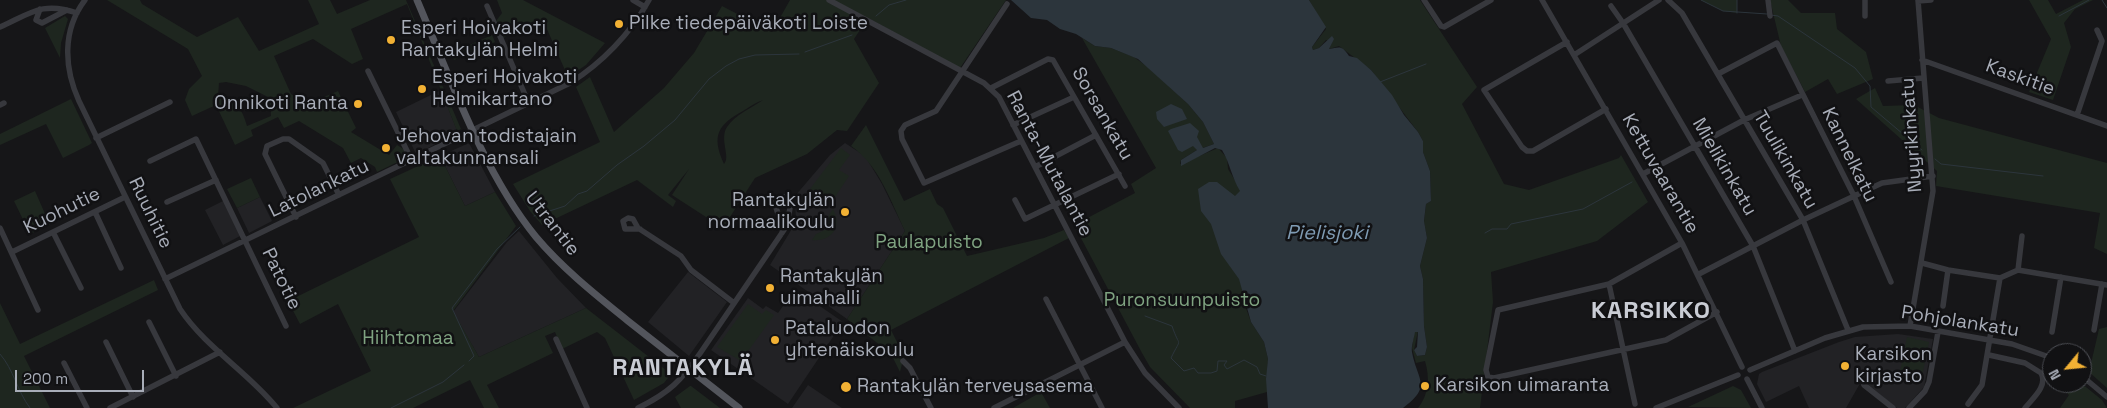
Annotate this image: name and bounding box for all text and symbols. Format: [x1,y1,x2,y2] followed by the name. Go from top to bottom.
[629,13,868,35] place label: Pilke tiedepäiväkoti Loiste
[401,18,558,62] place label: Esperi Hoivakoti Rantakylän Helmi
[613,18,625,30] marker: Pilke tiedepäiväkoti Loiste
[385,34,397,46] marker: Esperi Hoivakoti Rantakylän Helmi
[1982,55,2058,101] street label: Kaskitie
[1066,63,1138,165] street label: Sorsankatu
[432,67,577,111] place label: Esperi Hoivakoti Helmikartano
[1897,77,1927,193] street label: Nyyrikinkatu
[416,83,428,95] marker: Esperi Hoivakoti Helmikartano
[1001,87,1097,241] street label: Ranta-Mutalantie
[214,93,348,115] place label: Onnikoti Ranta
[352,98,364,110] marker: Onnikoti Ranta
[1816,104,1882,206] street label: Kannelkatu
[1748,107,1822,213] street label: Tuulikinkatu
[1616,110,1704,238] street label: Kettuvaarantie
[1687,114,1761,220] street label: Mielikinkatu
[396,126,577,170] place label: Jehovan todistajain valtakunnansali
[380,142,392,154] marker: Jehovan todistajain valtakunnansali
[265,155,373,223] street label: Latolankatu
[123,174,177,252] street label: Ruuhitie
[20,183,104,239] street label: Kuohutie
[520,187,584,261] street label: Utrantie
[708,190,835,234] place label: Rantakylän normaalikoulu
[839,206,851,218] marker: Rantakylän normaalikoulu
[1286,222,1368,246] water label: Pielisjoki
[875,232,983,254] park label: Paulapuisto
[256,244,306,314] street label: Patotie
[780,266,883,310] place label: Rantakylän uimahalli
[764,282,776,294] marker: Rantakylän uimahalli
[1104,290,1260,312] park label: Puronsuunpuisto
[1590,297,1712,325] district label: KARSIKKO
[1900,301,2020,343] street label: Pohjolankatu
[785,318,914,362] place label: Pataluodon yhtenäiskoulu
[362,328,454,350] park label: Hiihtomaa
[769,334,781,346] marker: Pataluodon yhtenäiskoulu
[2042,343,2092,393] north arrow
[1855,344,1932,388] place label: Karsikon kirjasto
[611,354,755,382] district label: RANTAKYLÄ
[18,360,146,392] scale bar
[1839,360,1851,372] marker: Karsikon kirjasto
[2044,366,2065,383] text: N
[23,369,68,388] text: 200 m
[1435,375,1609,397] place label: Karsikon uimaranta
[857,376,1094,398] place label: Rantakylän terveysasema
[839,380,853,394] marker: Rantakylän terveysasema
[1419,380,1431,392] marker: Karsikon uimaranta

